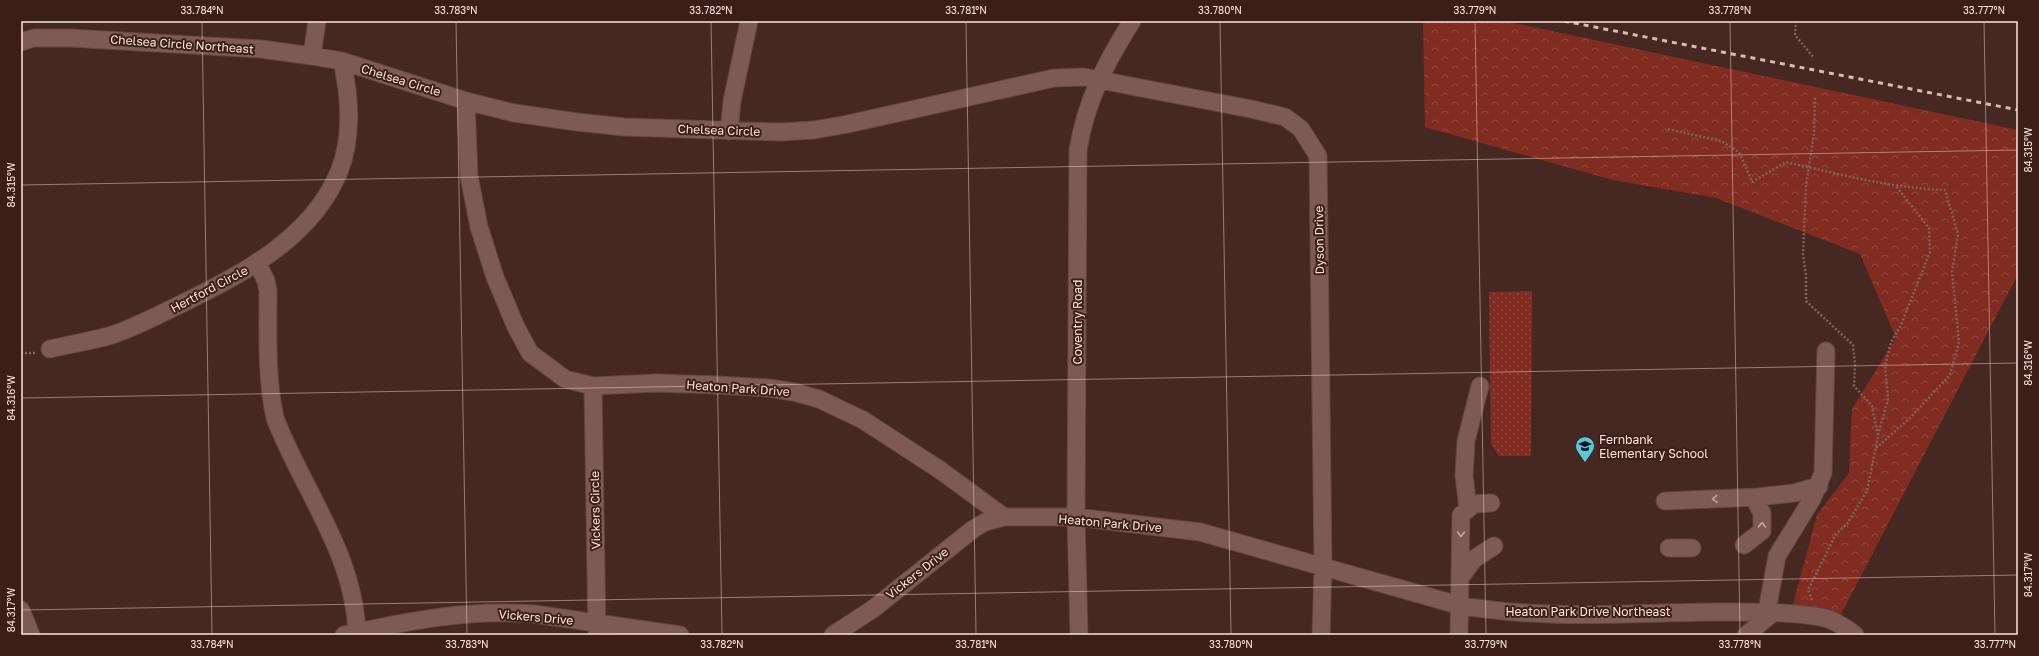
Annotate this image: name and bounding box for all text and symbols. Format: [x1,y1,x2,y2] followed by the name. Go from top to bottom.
[180,4,224,16] text: 33.784°N
[434,4,478,16] text: 33.783°N
[689,4,733,16] text: 33.782°N
[945,4,987,16] text: 33.781°N
[1198,4,1242,16] text: 33.780°N
[1454,4,1496,16] text: 33.779°N
[1709,4,1751,16] text: 33.778°N
[1963,4,2005,16] text: 33.777°N
[110,31,255,57] street label: Chelsea Circle Northeast
[359,61,443,99] street label: Chelsea Circle
[677,121,761,139] street label: Chelsea Circle
[2022,127,2034,173] text: 84.315°W
[5,162,17,208] text: 84.315°W
[1311,205,1327,275] street label: Dyson Drive
[168,262,250,316] street label: Hertford Circle
[1070,280,1085,364] street label: Coventry Road
[2022,340,2034,386] text: 84.316°W
[5,375,17,421] text: 84.316°W
[686,377,790,399] street label: Heaton Park Drive
[1599,432,1708,461] place label: Fernbank Elementary School
[1574,435,1596,463] school or university icon: Fernbank Elementary School
[587,471,603,549] street label: Vickers Circle
[1712,495,1718,503] one-way arrow
[1058,511,1162,535] street label: Heaton Park Drive
[1758,522,1766,528] one-way arrow
[1457,531,1465,537] one-way arrow
[883,544,951,602] street label: Vickers Drive
[2022,552,2034,597] text: 84.317°W
[5,587,17,632] text: 84.317°W
[1505,604,1671,619] street label: Heaton Park Drive Northeast
[498,606,574,628] street label: Vickers Drive
[190,638,234,650] text: 33.784°N
[445,638,489,650] text: 33.783°N
[700,638,744,650] text: 33.782°N
[955,638,997,650] text: 33.781°N
[1209,638,1253,650] text: 33.780°N
[1465,638,1507,650] text: 33.779°N
[1719,638,1761,650] text: 33.778°N
[1974,638,2016,650] text: 33.777°N

